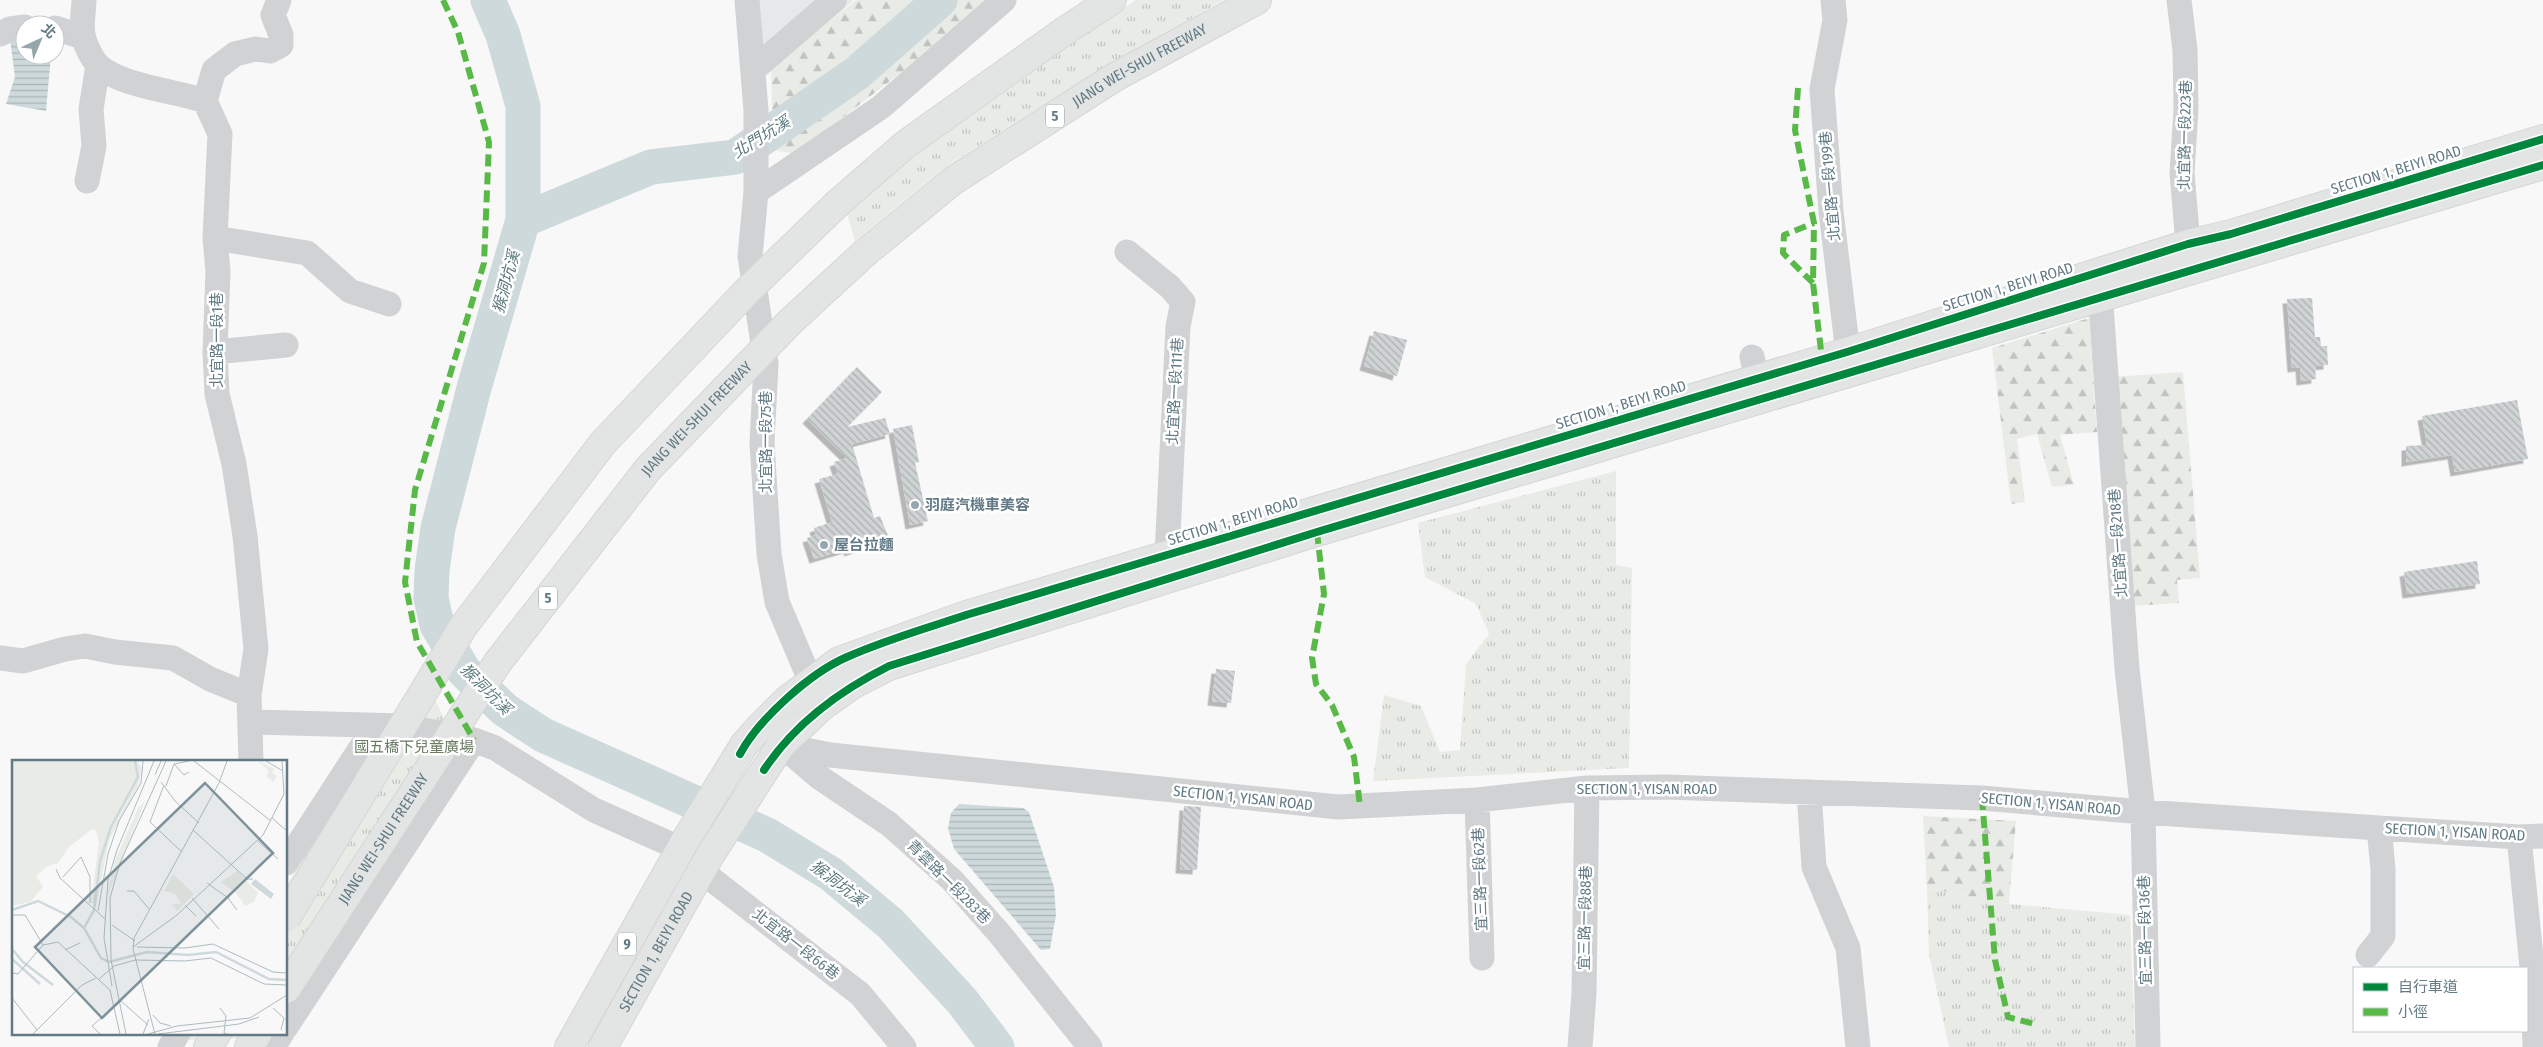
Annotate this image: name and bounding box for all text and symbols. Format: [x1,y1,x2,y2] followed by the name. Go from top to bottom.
[15,15,65,65] north arrow
[38,20,60,42] text: 北
[1069,20,1210,111] street label: JIANG WEI-SHUI FREEWAY
[2175,80,2195,190] street label: 北宜路一段223巷
[1046,104,1064,128] road number: 5
[729,111,795,162] water label: 北門坑溪
[1816,130,1844,242] street label: 北宜路一段199巷
[2329,142,2463,198] street label: SECTION 1, BEIYI ROAD
[489,247,524,315] water label: 猴洞坑溪
[1941,259,2075,315] street label: SECTION 1, BEIYI ROAD
[208,292,226,388] street label: 北宜路一段1巷
[1163,337,1187,445] street label: 北宜路一段111巷
[637,358,756,479] street label: JIANG WEI-SHUI FREEWAY
[1554,377,1688,433] street label: SECTION 1, BEIYI ROAD
[757,391,775,493] street label: 北宜路一段75巷
[2105,488,2131,598] street label: 北宜路一段218巷
[1166,493,1300,549] street label: SECTION 1, BEIYI ROAD
[925,496,1030,514] place label: 羽庭汽機車美容
[909,499,921,511] marker: 羽庭汽機車美容
[834,536,894,554] place label: 屋台拉麵
[818,539,830,551] marker: 屋台拉麵
[539,586,557,610] road number: 5
[457,660,517,720] water label: 猴洞坑溪
[354,738,474,756] park label: 國五橋下兒童廣場
[12,760,288,1034] inset map
[334,770,433,907] street label: JIANG WEI-SHUI FREEWAY
[1577,780,1717,798] street label: SECTION 1, YISAN ROAD
[1172,782,1314,814] street label: SECTION 1, YISAN ROAD
[1980,789,2122,819] street label: SECTION 1, YISAN ROAD
[2384,819,2526,845] street label: SECTION 1, YISAN ROAD
[1469,827,1491,931] street label: 宜三路一段62巷
[903,836,995,928] street label: 青雲路一段283巷
[807,856,871,911] water label: 猴洞坑溪
[1575,865,1595,971] street label: 宜三路一段88巷
[2135,875,2155,985] street label: 宜三路一段136巷
[615,888,697,1015] street label: SECTION 1, BEIYI ROAD
[749,905,843,983] street label: 北宜路一段66巷
[618,932,636,956] road number: 9
[2353,967,2528,1032] legend
[2398,978,2458,996] text: 自行車道
[2398,1003,2428,1021] text: 小徑

